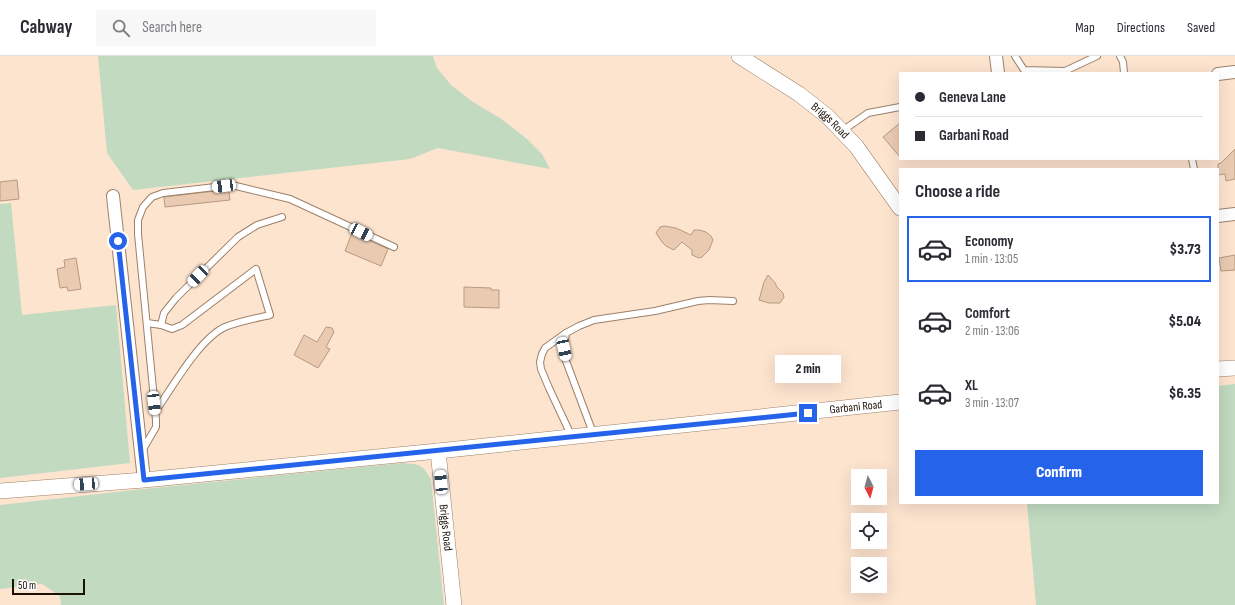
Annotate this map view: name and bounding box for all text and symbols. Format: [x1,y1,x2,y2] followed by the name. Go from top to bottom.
[96,10,376,46] search box
[20,16,72,39] text: Cabway
[110,17,132,39] icon: search
[142,18,202,37] text: Search here
[1075,19,1095,36] text: Map
[1117,19,1165,36] text: Directions
[1187,19,1215,36] text: Saved
[939,88,1006,107] text: Geneva Lane
[808,99,852,142] street label: Briggs Road
[939,126,1009,145] text: Garbani Road
[211,179,237,193] car
[915,181,1000,202] text: Choose a ride
[348,221,374,243] car
[917,231,953,267] icon: car
[109,232,127,250] route start
[965,232,1014,251] text: Economy
[1170,240,1201,259] text: $3.73
[965,251,1018,267] text: 1 min · 13:05
[185,263,211,289] car
[917,303,953,339] icon: car
[965,304,1010,323] text: Comfort
[1168,312,1201,331] text: $5.04
[965,323,1019,339] text: 2 min · 13:06
[556,336,572,362] car
[775,355,841,383] callout: 2 min
[795,361,821,377] text: 2 min
[917,375,953,411] icon: car
[965,376,978,395] text: XL
[1169,384,1201,403] text: $6.35
[147,390,161,416] car
[965,395,1019,411] text: 3 min · 13:07
[829,397,883,417] street label: Garbani Road
[799,404,817,422] route end
[915,450,1203,496] button: Confirm
[434,469,448,495] car
[851,469,887,505] north arrow
[851,469,887,593] map controls
[74,477,98,491] car
[436,504,455,552] street label: Briggs Road
[851,513,887,549] button: locate
[851,557,887,593] button: layers
[12,577,85,596] scale bar
[18,579,36,592] text: 50 m

